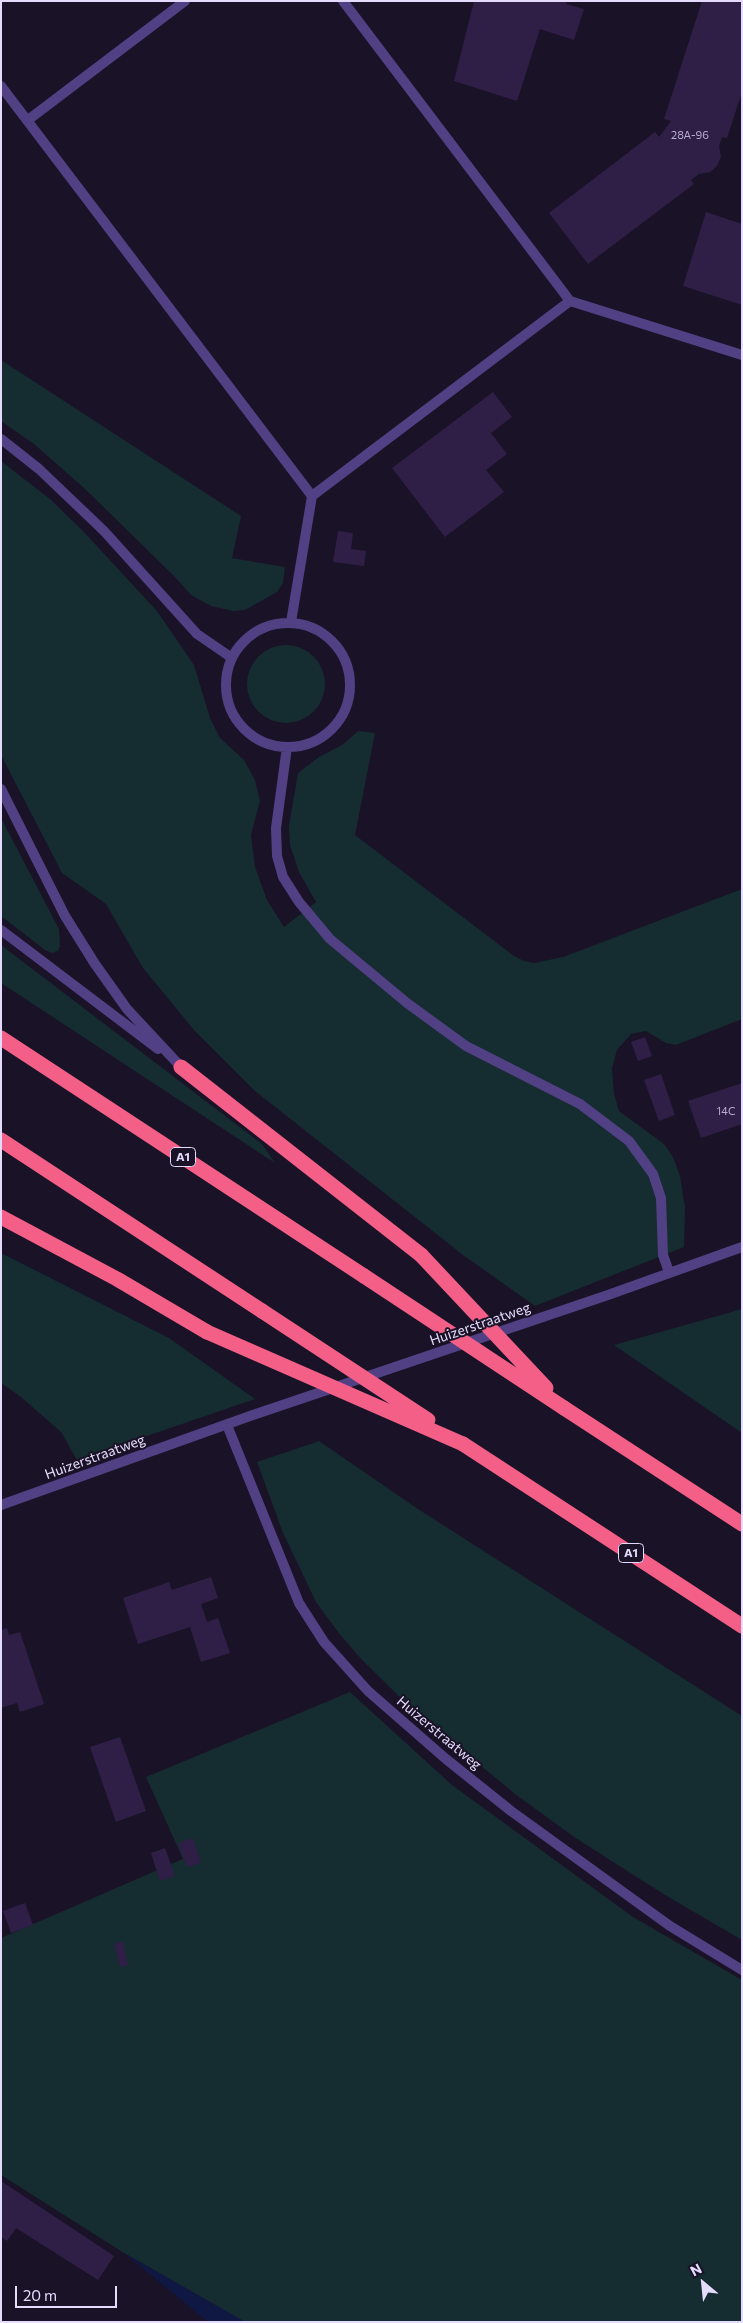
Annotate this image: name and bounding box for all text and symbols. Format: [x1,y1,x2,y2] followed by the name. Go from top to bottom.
[671,128,709,142] house number: 28A-96
[717,1104,735,1118] house number: 14C
[170,1148,196,1166] road number: A1
[427,1299,533,1349] street label: Huizerstraatweg
[43,1431,147,1483] street label: Huizerstraatweg
[618,1544,644,1562] road number: A1
[393,1693,485,1773] street label: Huizerstraatweg
[678,2258,728,2308] north arrow
[687,2259,704,2279] text: N
[18,2276,120,2308] scale bar
[23,2286,57,2304] text: 20 m

